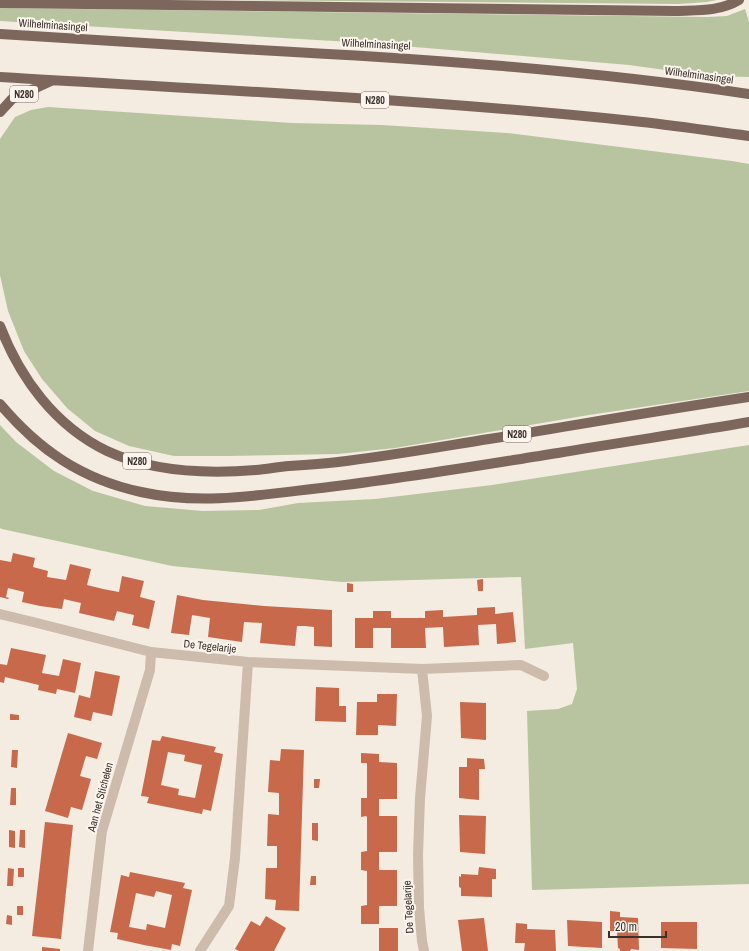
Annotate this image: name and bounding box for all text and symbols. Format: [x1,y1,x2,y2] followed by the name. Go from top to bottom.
[18,16,88,34] street label: Wilhelminasingel
[341,35,411,53] street label: Wilhelminasingel
[664,63,734,87] street label: Wilhelminasingel
[10,86,38,102] road number: N280
[361,92,389,108] road number: N280
[503,426,531,442] road number: N280
[123,453,151,469] road number: N280
[183,636,237,656] street label: De Tegelarije
[84,761,116,834] street label: Aan het Stichelen
[400,880,416,934] street label: De Tegelarije
[609,913,666,939] scale bar
[615,919,637,935] text: 20 m

